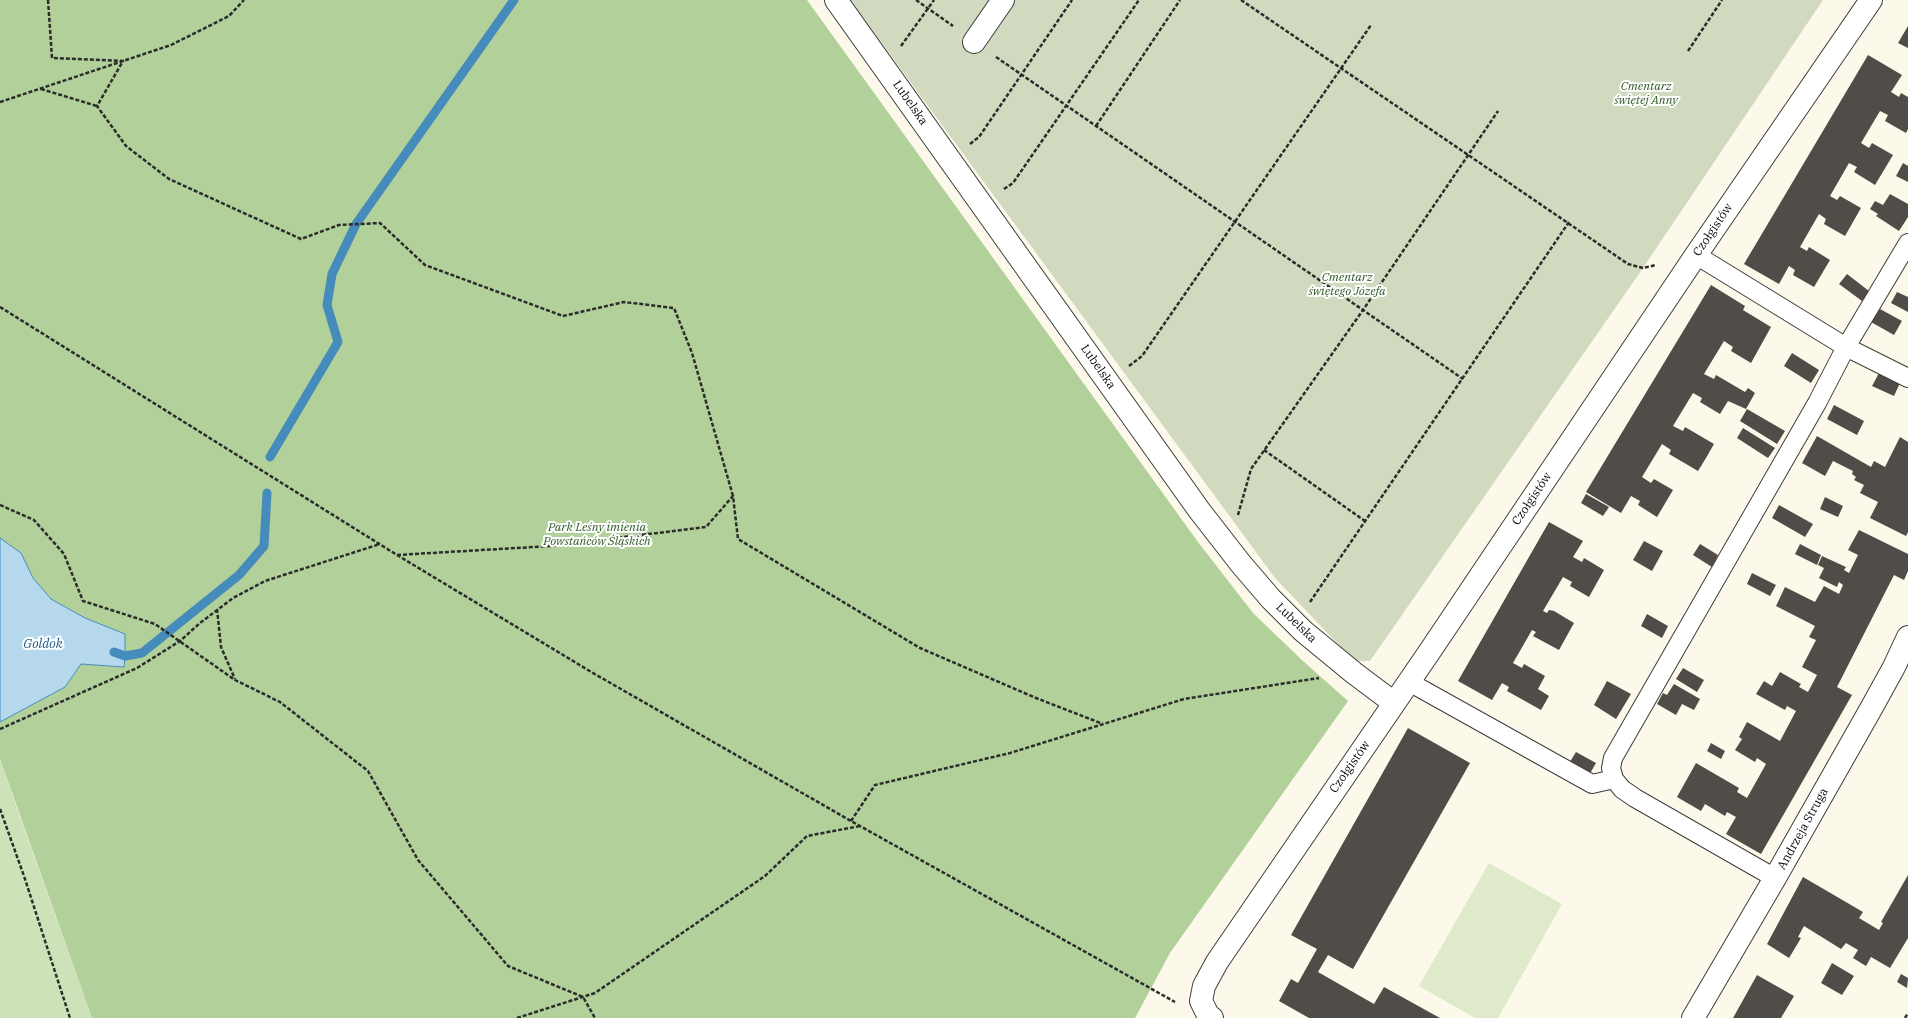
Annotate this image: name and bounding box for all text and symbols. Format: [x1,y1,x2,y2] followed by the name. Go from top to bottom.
[889,78,931,128] street label: Lubelska
[1614,80,1678,108] park label: Cmentarz świętej Anny
[1690,201,1736,259] street label: Czołgistów
[1308,271,1386,299] park label: Cmentarz świętego Józefa
[1077,342,1119,392] street label: Lubelska
[1509,470,1555,528] street label: Czołgistów
[543,521,651,549] park label: Park Leśny imienia Powstańców Śląskich
[1273,600,1319,646] street label: Lubelska
[23,636,63,652] water label: Goldok
[1327,738,1373,796] street label: Czołgistów
[1775,786,1831,872] street label: Andrzeja Struga

